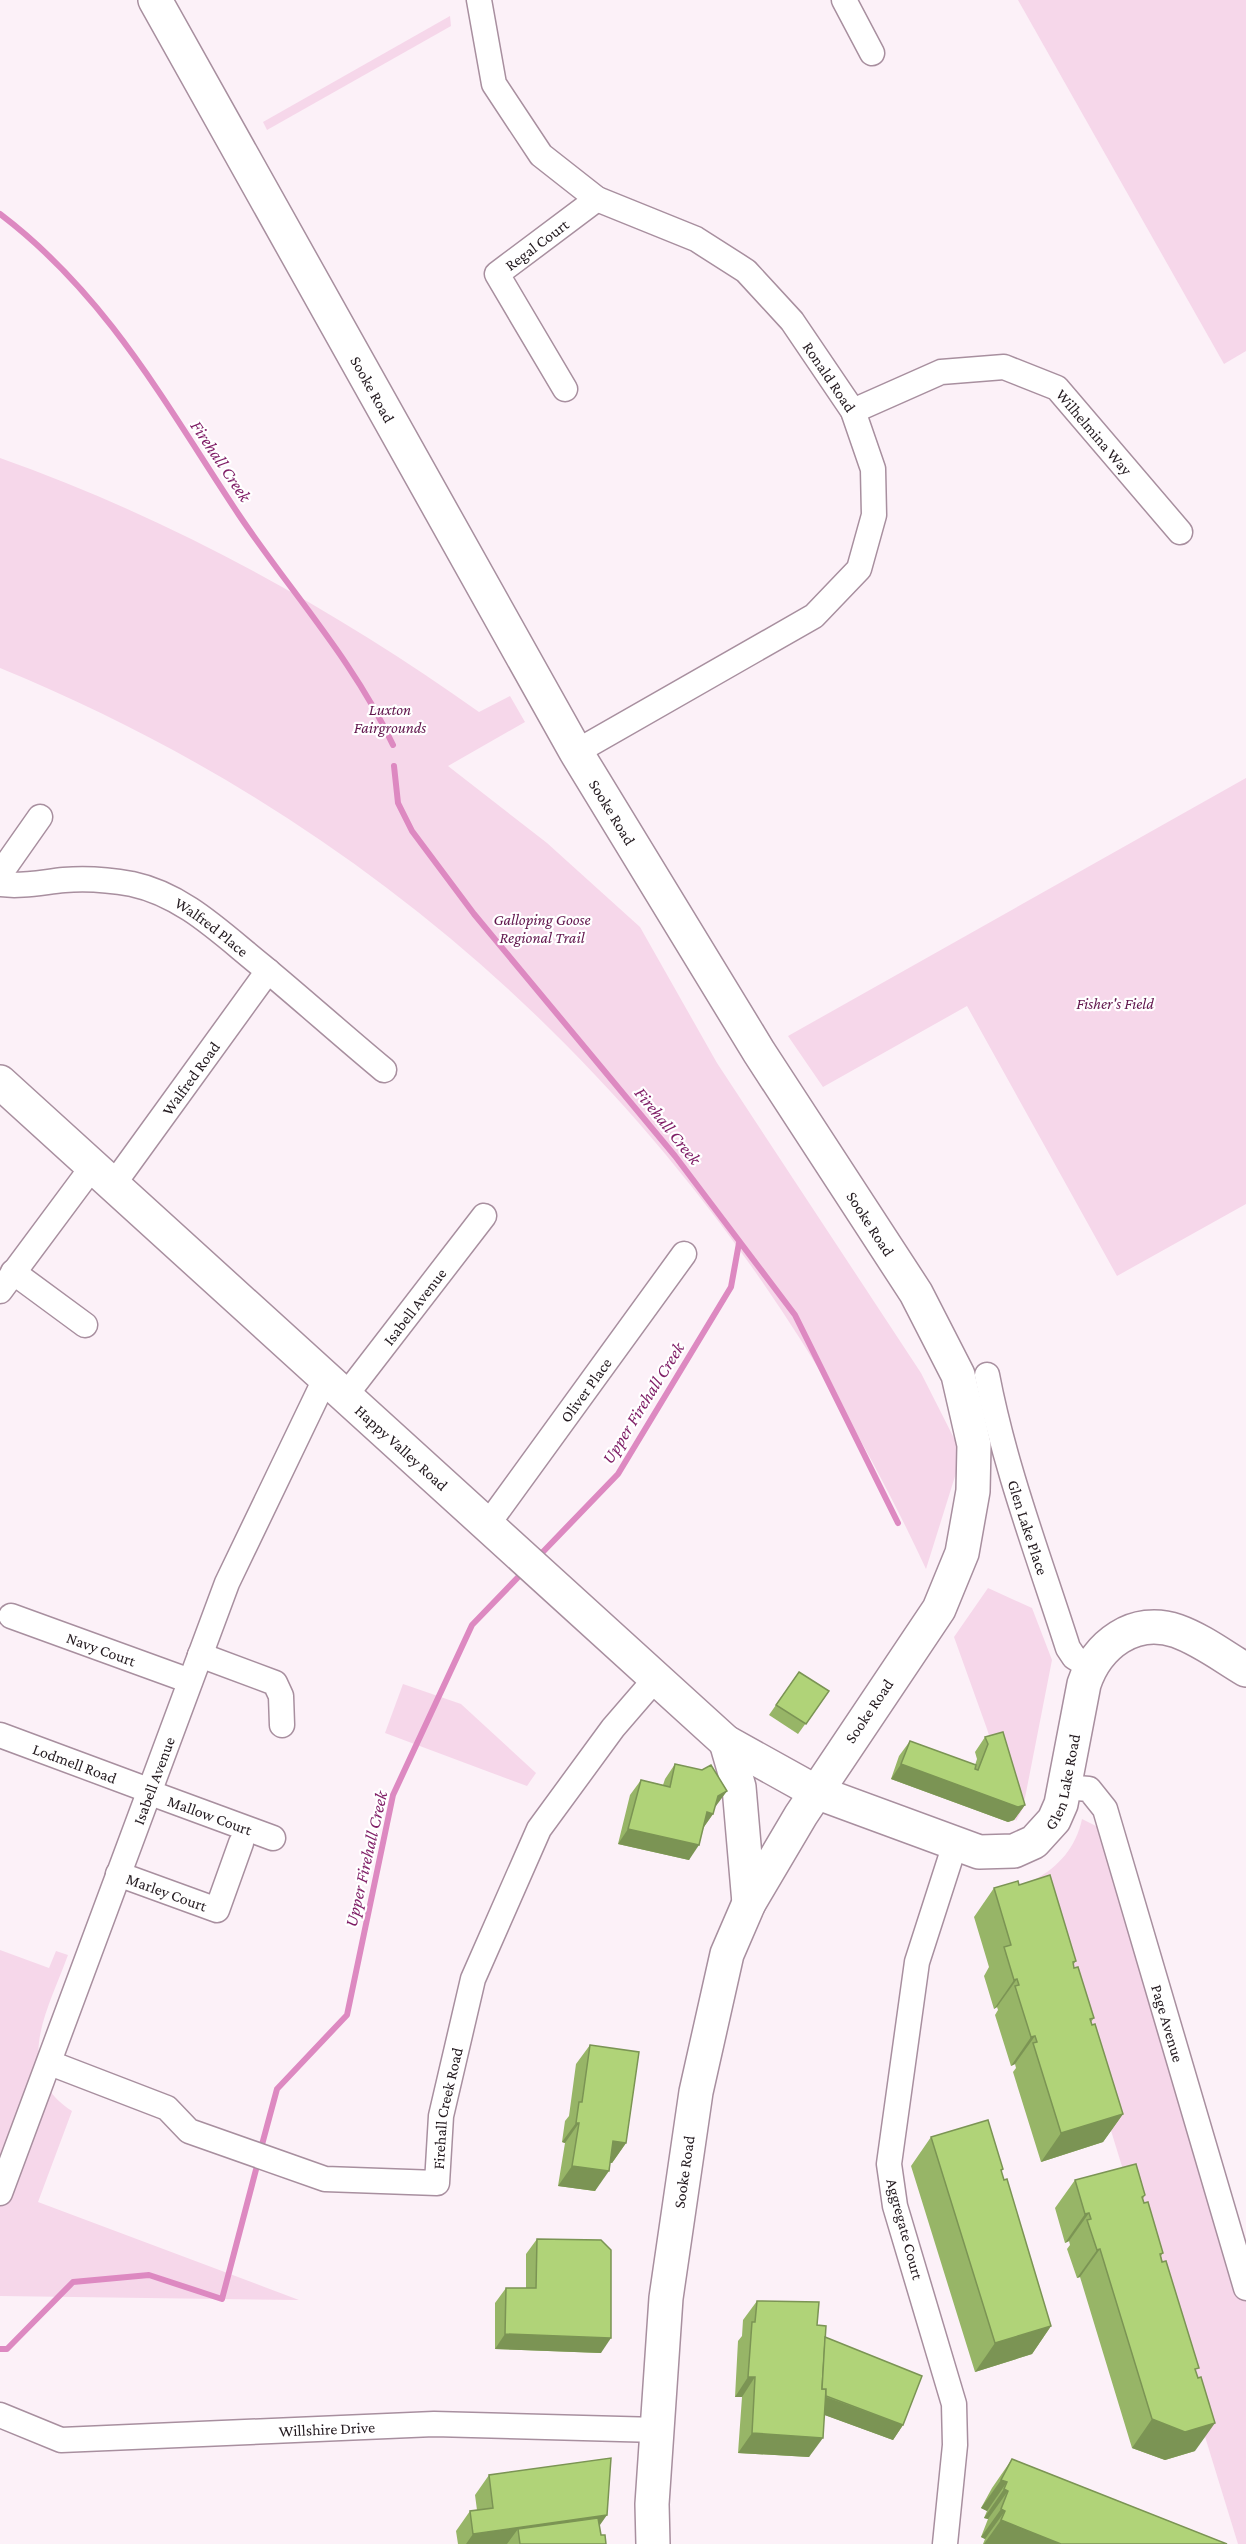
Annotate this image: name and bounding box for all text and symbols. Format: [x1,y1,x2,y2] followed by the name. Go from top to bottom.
[502,215,572,274] street label: Regal Court
[800,338,860,415] street label: Ronald Road
[348,353,398,426] street label: Sooke Road
[1053,385,1136,479] street label: Wilhelmina Way
[186,417,256,506] water label: Firehall Creek
[354,701,426,737] park label: Luxton Fairgrounds
[586,776,639,848] street label: Sooke Road
[172,894,252,960] street label: Walfred Place
[493,911,591,947] park label: Galloping Goose Regional Trail
[1076,995,1154,1012] park label: Fisher's Field
[158,1038,223,1118] street label: Walfred Road
[631,1083,706,1170] water label: Firehall Creek
[844,1188,898,1259] street label: Sooke Road
[379,1265,449,1348] street label: Isabell Avenue
[598,1338,689,1467] water label: Upper Firehall Creek
[557,1354,615,1425] street label: Oliver Place
[352,1401,452,1494] street label: Happy Valley Road
[1005,1478,1052,1577] street label: Glen Lake Place
[64,1628,139,1669] street label: Navy Court
[841,1675,897,1746] street label: Sooke Road
[1041,1732,1083,1833] street label: Glen Lake Road
[129,1734,178,1827] street label: Isabell Avenue
[31,1740,120,1786] street label: Lodmell Road
[341,1788,392,1929] water label: Upper Firehall Creek
[165,1792,255,1838] street label: Mallow Court
[124,1869,210,1914] street label: Marley Court
[1149,1982,1188,2064] street label: Page Avenue
[429,2045,465,2170] street label: Firehall Creek Road
[670,2134,698,2210] street label: Sooke Road
[882,2177,927,2282] street label: Aggregate Court
[278,2418,375,2439] street label: Willshire Drive

